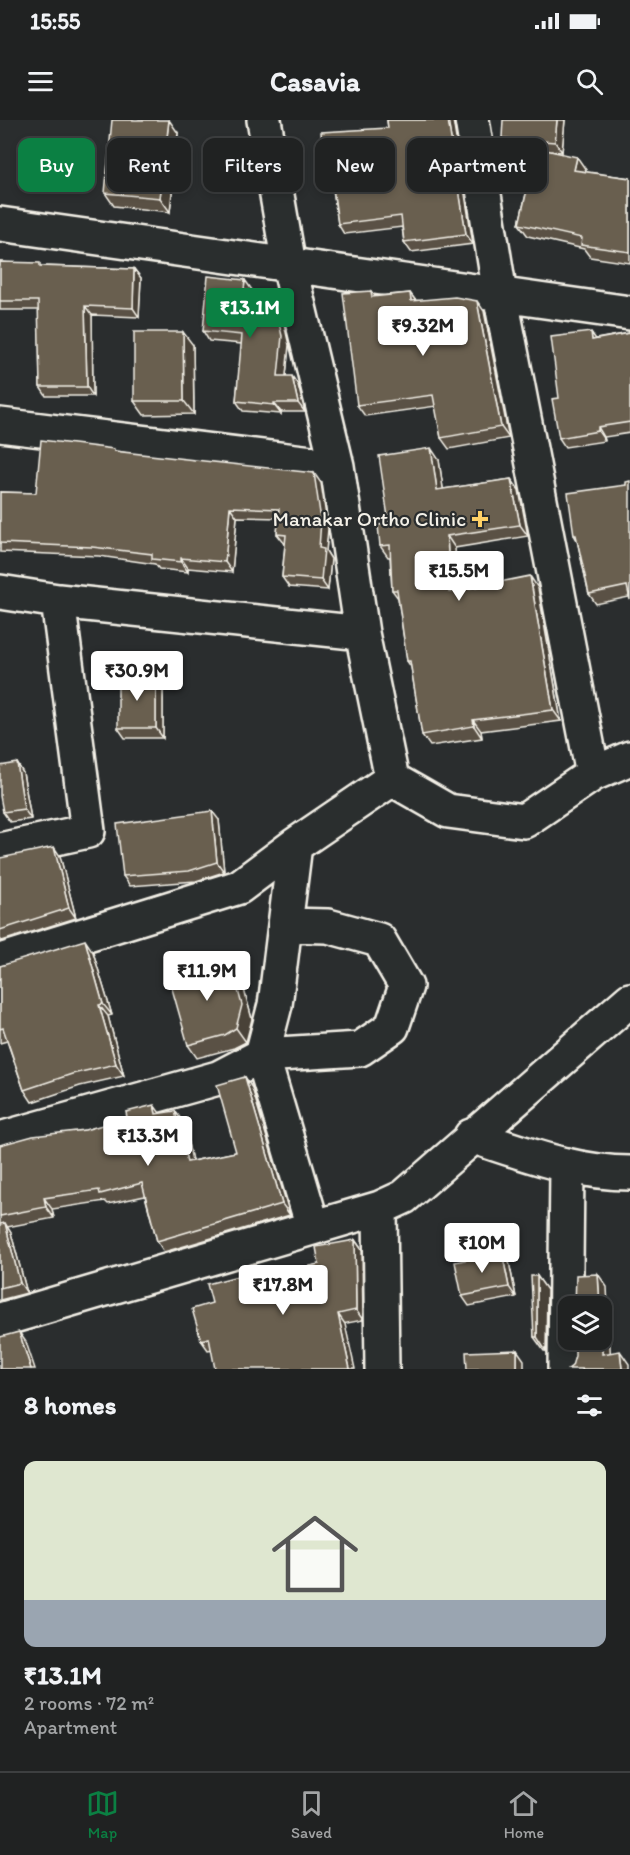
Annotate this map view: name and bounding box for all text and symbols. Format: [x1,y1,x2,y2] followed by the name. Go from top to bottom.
[30,8,80,35] text: 15:55
[24,65,57,98] icon: menu
[270,65,360,98] text: Casavia
[573,65,606,98] icon: search
[18,138,95,192] chip: Buy
[107,138,191,192] chip: Rent
[203,138,303,192] chip: Filters
[315,138,395,192] chip: New
[407,138,547,192] chip: Apartment
[201,288,299,339] pin: ₹13.1M
[220,295,280,319] text: ₹13.1M
[374,306,472,357] pin: ₹9.32M
[392,313,454,337] text: ₹9.32M
[272,506,466,531] place label: Manakar Ortho Clinic
[471,510,489,528] marker: Manakar Ortho Clinic
[410,551,508,602] pin: ₹15.5M
[429,558,489,582] text: ₹15.5M
[88,651,186,702] pin: ₹30.9M
[105,658,169,682] text: ₹30.9M
[158,951,256,1002] pin: ₹11.9M
[177,958,237,982] text: ₹11.9M
[99,1116,197,1167] pin: ₹13.3M
[117,1123,179,1147] text: ₹13.3M
[446,1223,518,1274] pin: ₹10M
[458,1230,506,1254] text: ₹10M
[234,1265,332,1316] pin: ₹17.8M
[253,1272,313,1296] text: ₹17.8M
[558,1296,612,1350] map controls
[558,1296,612,1350] button: layers
[24,1389,116,1421] text: 8 homes
[573,1389,606,1422] icon: filters
[261,1500,369,1608] icon: home
[24,1659,102,1691] text: ₹13.1M
[24,1691,154,1715] text: 2 rooms · 72 m²
[24,1715,117,1739] text: Apartment
[86,1787,119,1842] tab: Map
[291,1787,332,1842] tab: Saved
[504,1787,544,1842] tab: Home

